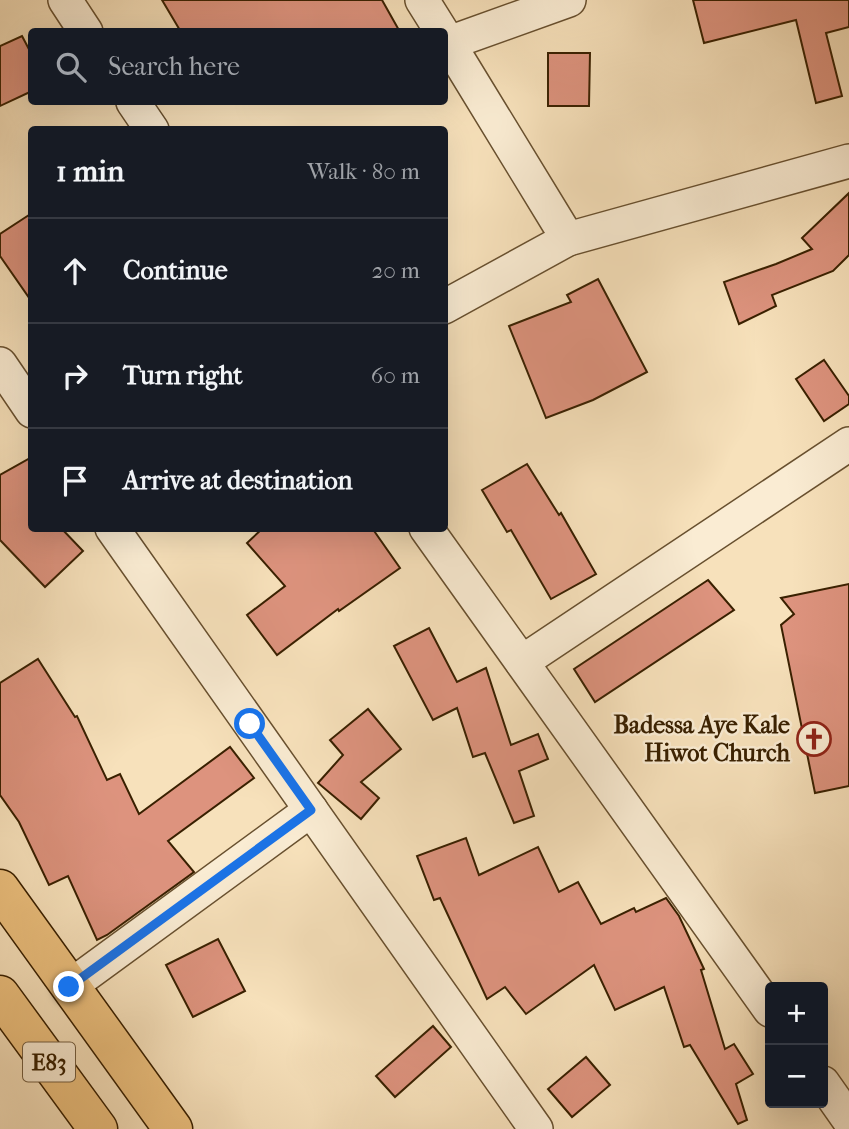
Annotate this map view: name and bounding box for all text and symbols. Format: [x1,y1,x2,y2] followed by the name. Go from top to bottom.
[28,28,448,105] search box
[52,48,90,86] icon: search
[108,51,240,82] text: Search here
[56,154,124,189] text: 1 min
[307,158,420,185] text: Walk · 80 m
[56,252,94,290] icon: ahead
[123,255,228,286] text: Continue
[371,257,420,284] text: 20 m
[56,357,94,395] icon: right
[123,360,243,391] text: Turn right
[371,362,420,389] text: 60 m
[56,462,94,500] icon: arrive
[123,465,353,496] text: Arrive at destination
[234,708,265,739] route start
[613,711,791,767] place label: Badessa Aye Kale Hiwot Church
[795,720,833,758] church icon: Badessa Aye Kale Hiwot Church
[53,971,84,1002] route end
[765,982,828,1108] map controls
[765,982,828,1045] button: +
[23,1042,75,1082] road number: E83
[765,1045,828,1108] button: −

